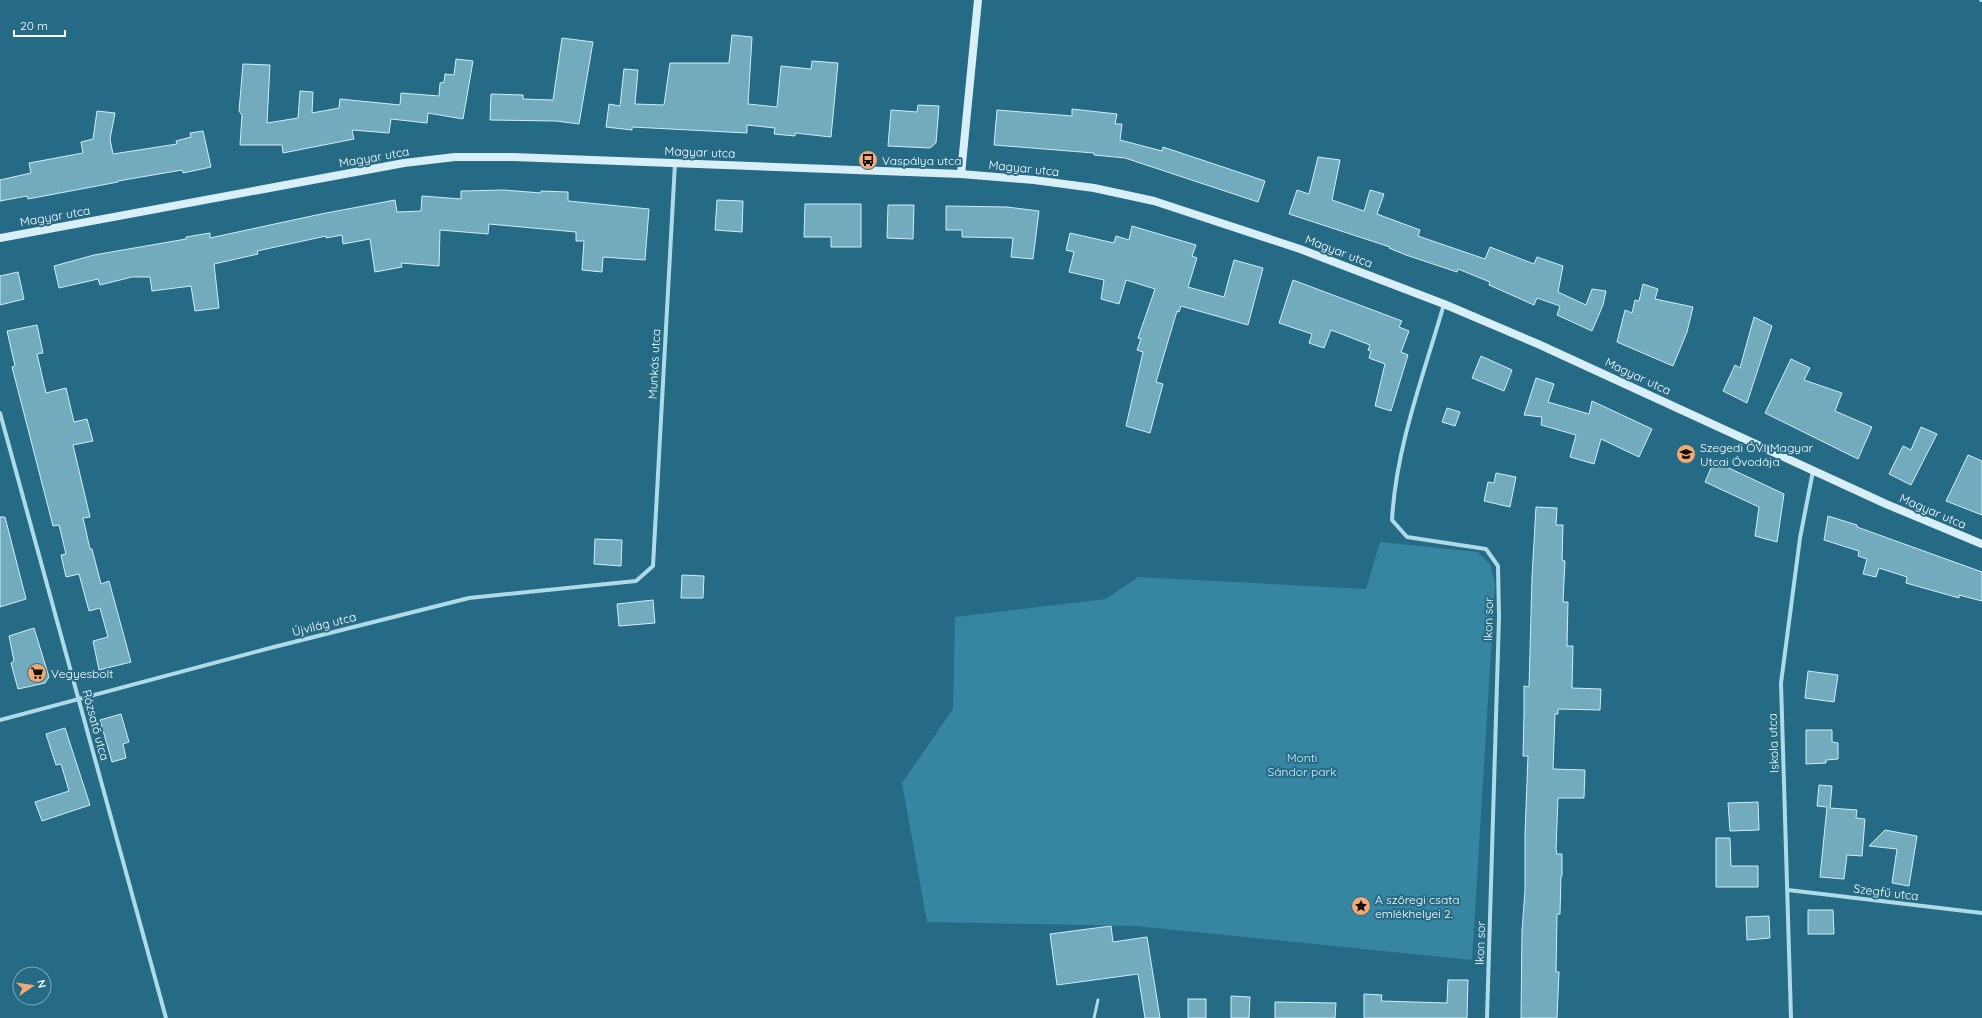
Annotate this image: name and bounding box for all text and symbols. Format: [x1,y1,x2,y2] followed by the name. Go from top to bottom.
[14,12,65,38] scale bar
[20,18,48,33] text: 20 m
[338,143,410,171] street label: Magyar utca
[664,143,736,161] street label: Magyar utca
[857,149,879,171] bus stop icon: Vaspálya utca
[882,153,962,168] place label: Vaspálya utca
[988,157,1060,179] street label: Magyar utca
[19,202,91,230] street label: Magyar utca
[1303,231,1375,271] street label: Magyar utca
[645,328,663,400] street label: Munkás utca
[1603,354,1673,398] street label: Magyar utca
[1700,440,1813,469] place label: Szegedi ÓVI Magyar Utcai Óvodája
[1675,443,1697,465] school or university icon: Szegedi ÓVI Magyar Utcai Óvodája
[1897,490,1969,532] street label: Magyar utca
[1480,596,1496,641] street label: Ikon sor
[290,609,358,639] street label: Újvilág utca
[26,662,48,684] supermarket icon: Vegyesbolt
[51,666,113,681] place label: Vegyesbolt
[79,688,113,762] street label: Rózsatő utca
[1764,713,1782,773] street label: Iskola utca
[1268,750,1336,779] park label: Monti Sándor park
[1853,881,1919,903] street label: Szegfű utca
[1375,892,1460,921] place label: A szőregi csata emlékhelyei 2.
[1350,895,1372,917] place icon: A szőregi csata emlékhelyei 2.
[1472,920,1488,965] street label: Ikon sor
[12,966,52,1006] north arrow
[34,978,49,989] text: N

